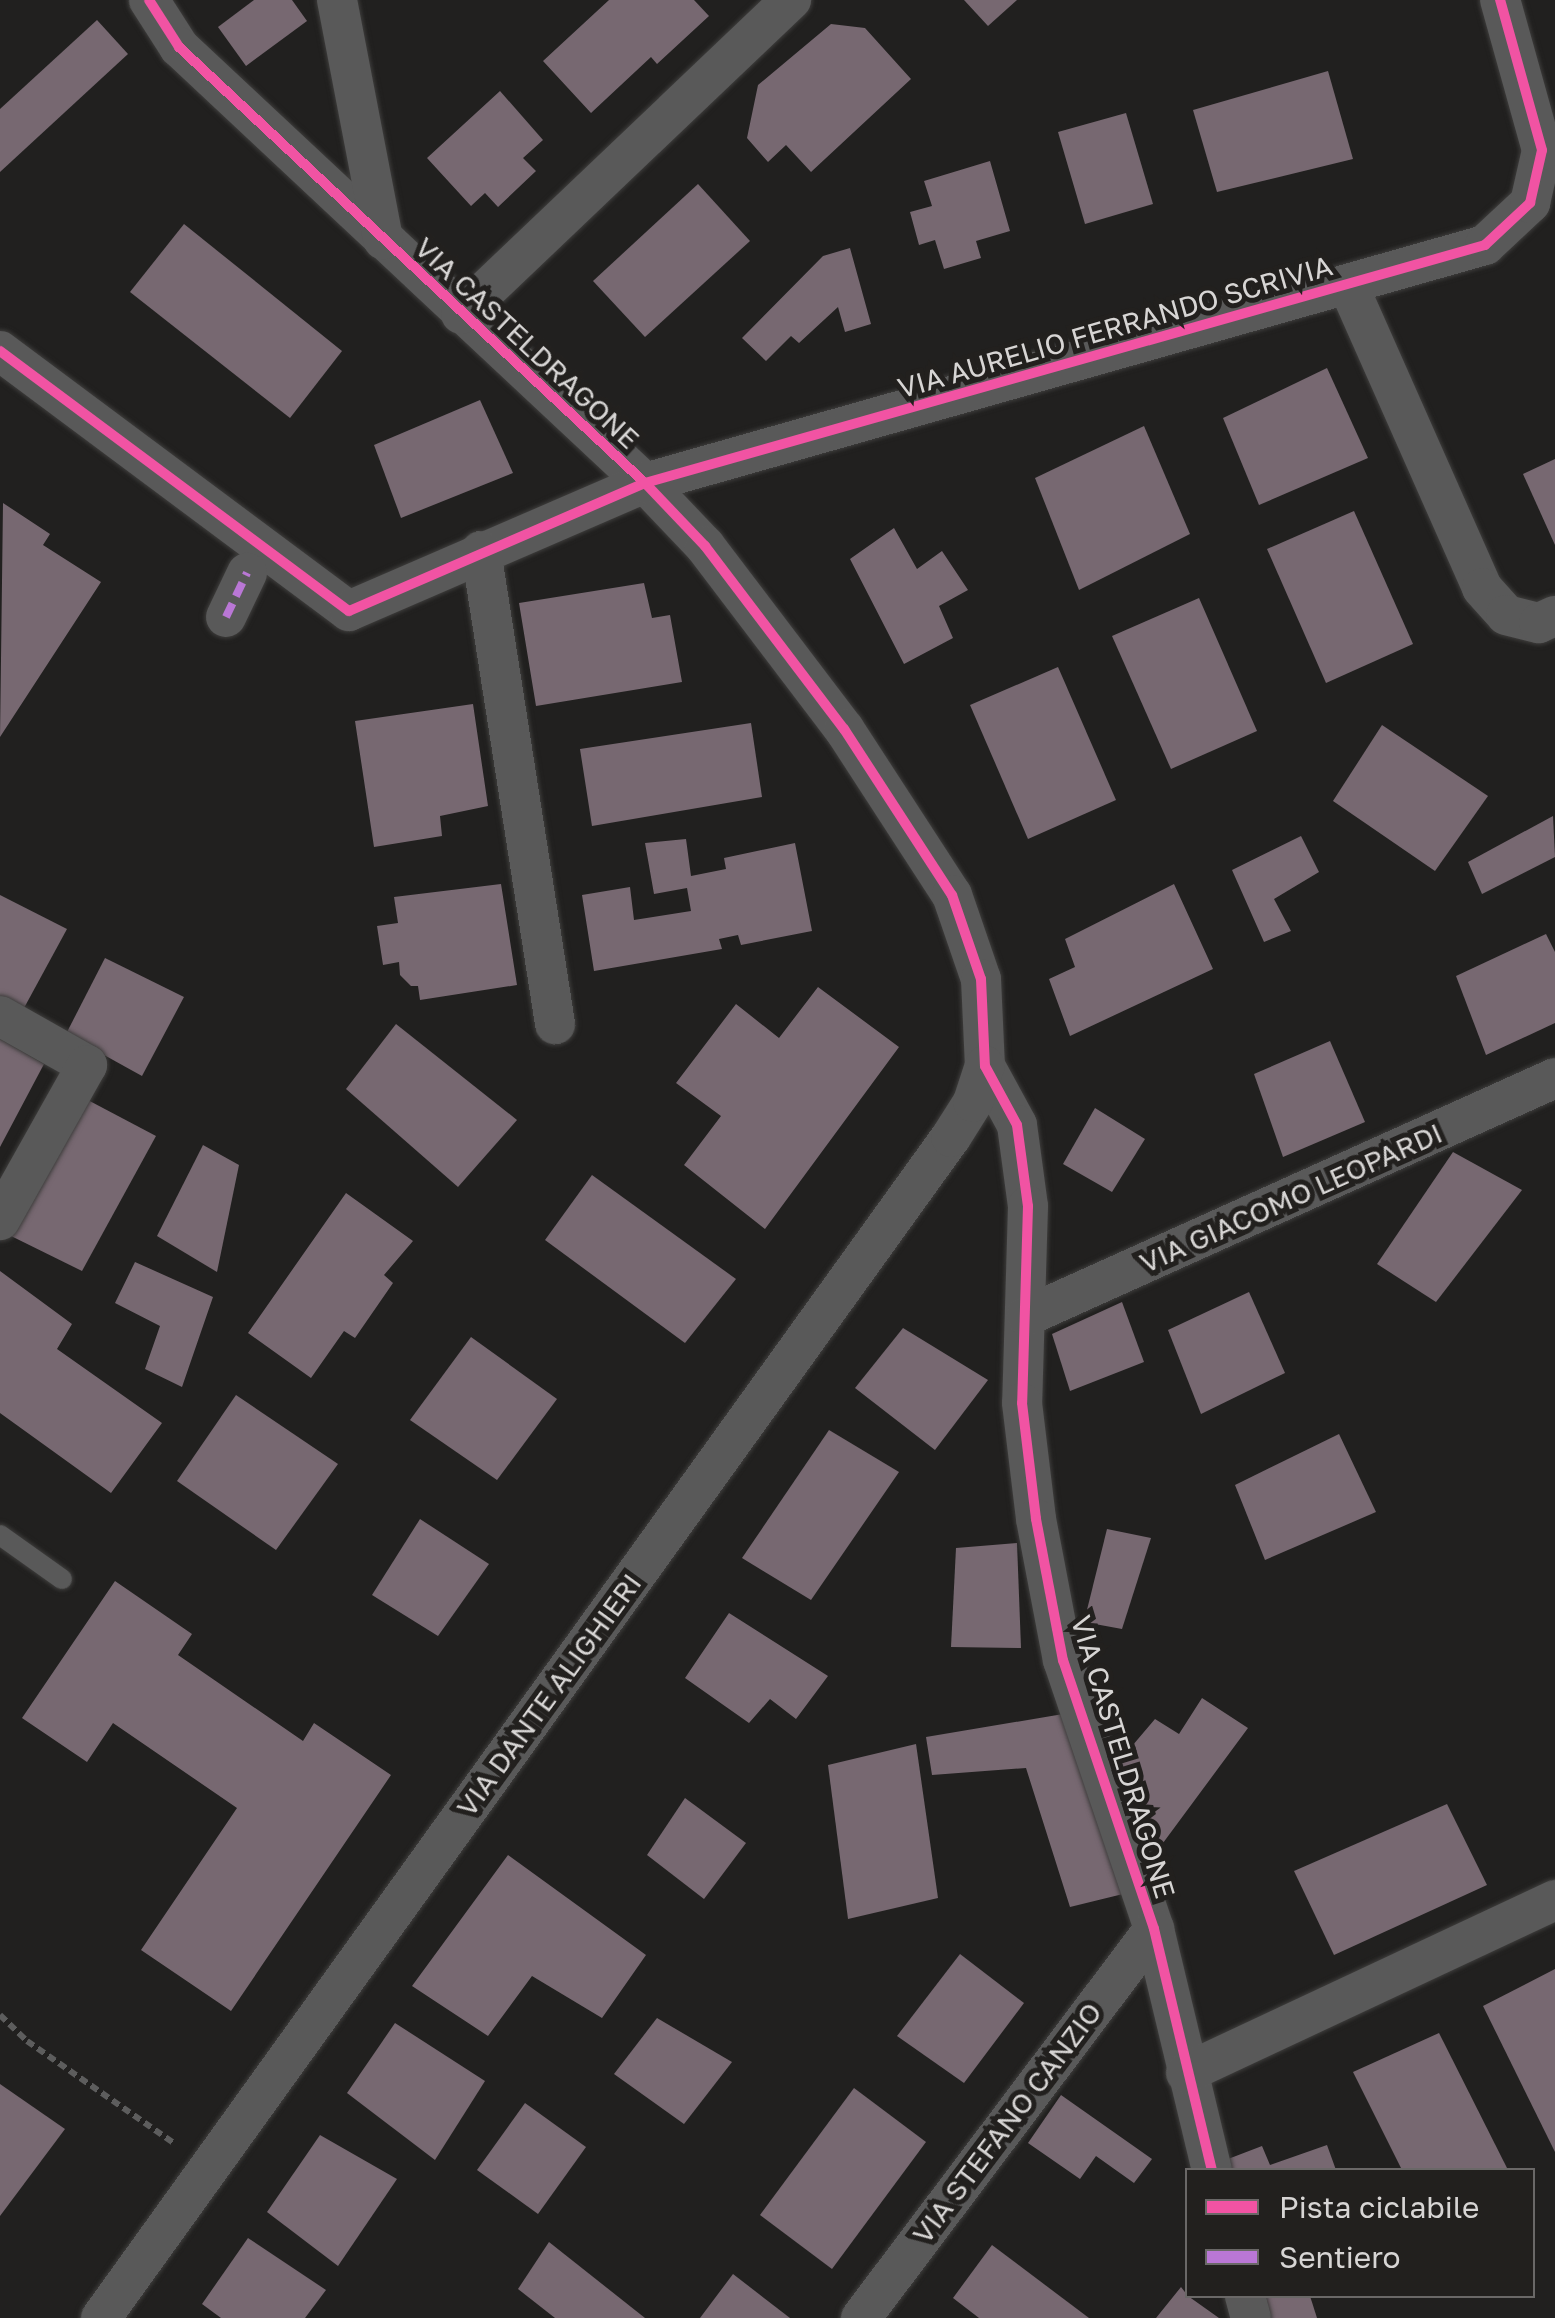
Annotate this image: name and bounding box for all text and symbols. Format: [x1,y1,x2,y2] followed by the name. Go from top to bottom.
[408,230,646,456] street label: VIA CASTELDRAGONE
[894,249,1336,405] street label: VIA AURELIO FERRANDO SCRIVIA
[1135,1116,1447,1280] street label: VIA GIACOMO LEOPARDI
[450,1567,648,1823] street label: VIA DANTE ALIGHIERI
[1064,1612,1182,1902] street label: VIA CASTELDRAGONE
[905,1996,1109,2250] street label: VIA STEFANO CANZIO
[1185,2168,1535,2298] legend
[1279,2189,1480,2225] text: Pista ciclabile
[1279,2239,1401,2275] text: Sentiero

